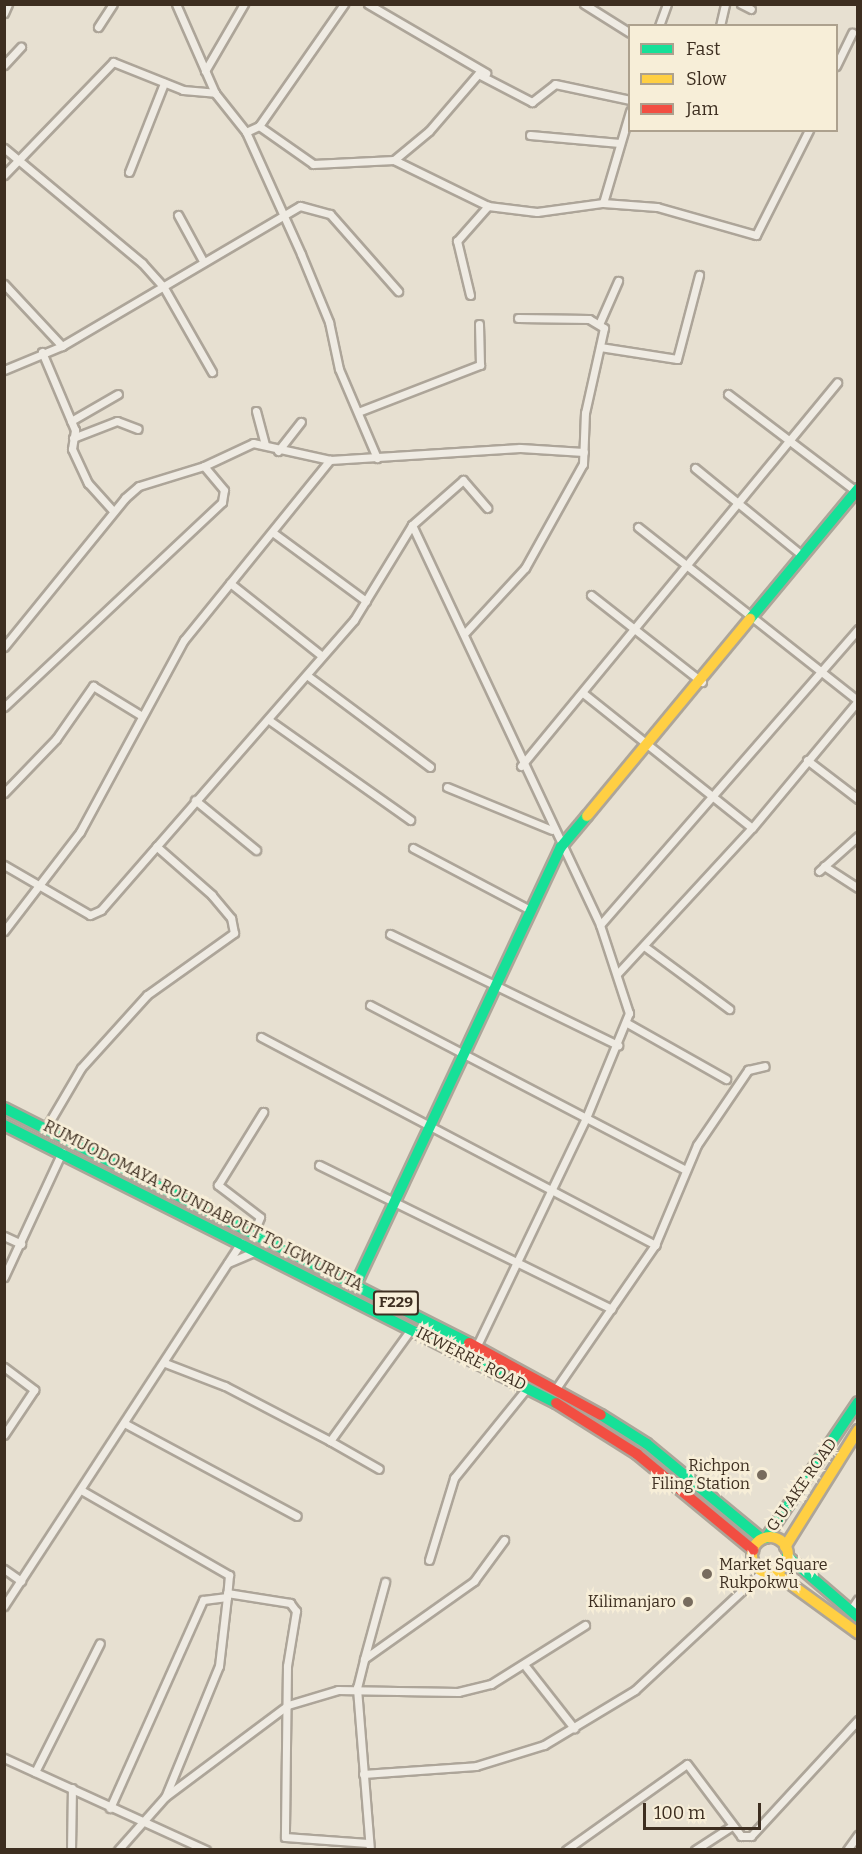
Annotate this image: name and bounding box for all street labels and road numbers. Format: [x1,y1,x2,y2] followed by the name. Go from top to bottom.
[40,1117,366,1295] street label: RUMUODOMAYA ROUNDABOUT TO IGWURUTA
[372,1291,420,1315] road number: F229
[413,1323,529,1395] street label: IKWERRE ROAD
[763,1435,841,1535] street label: G.U AKE ROAD

